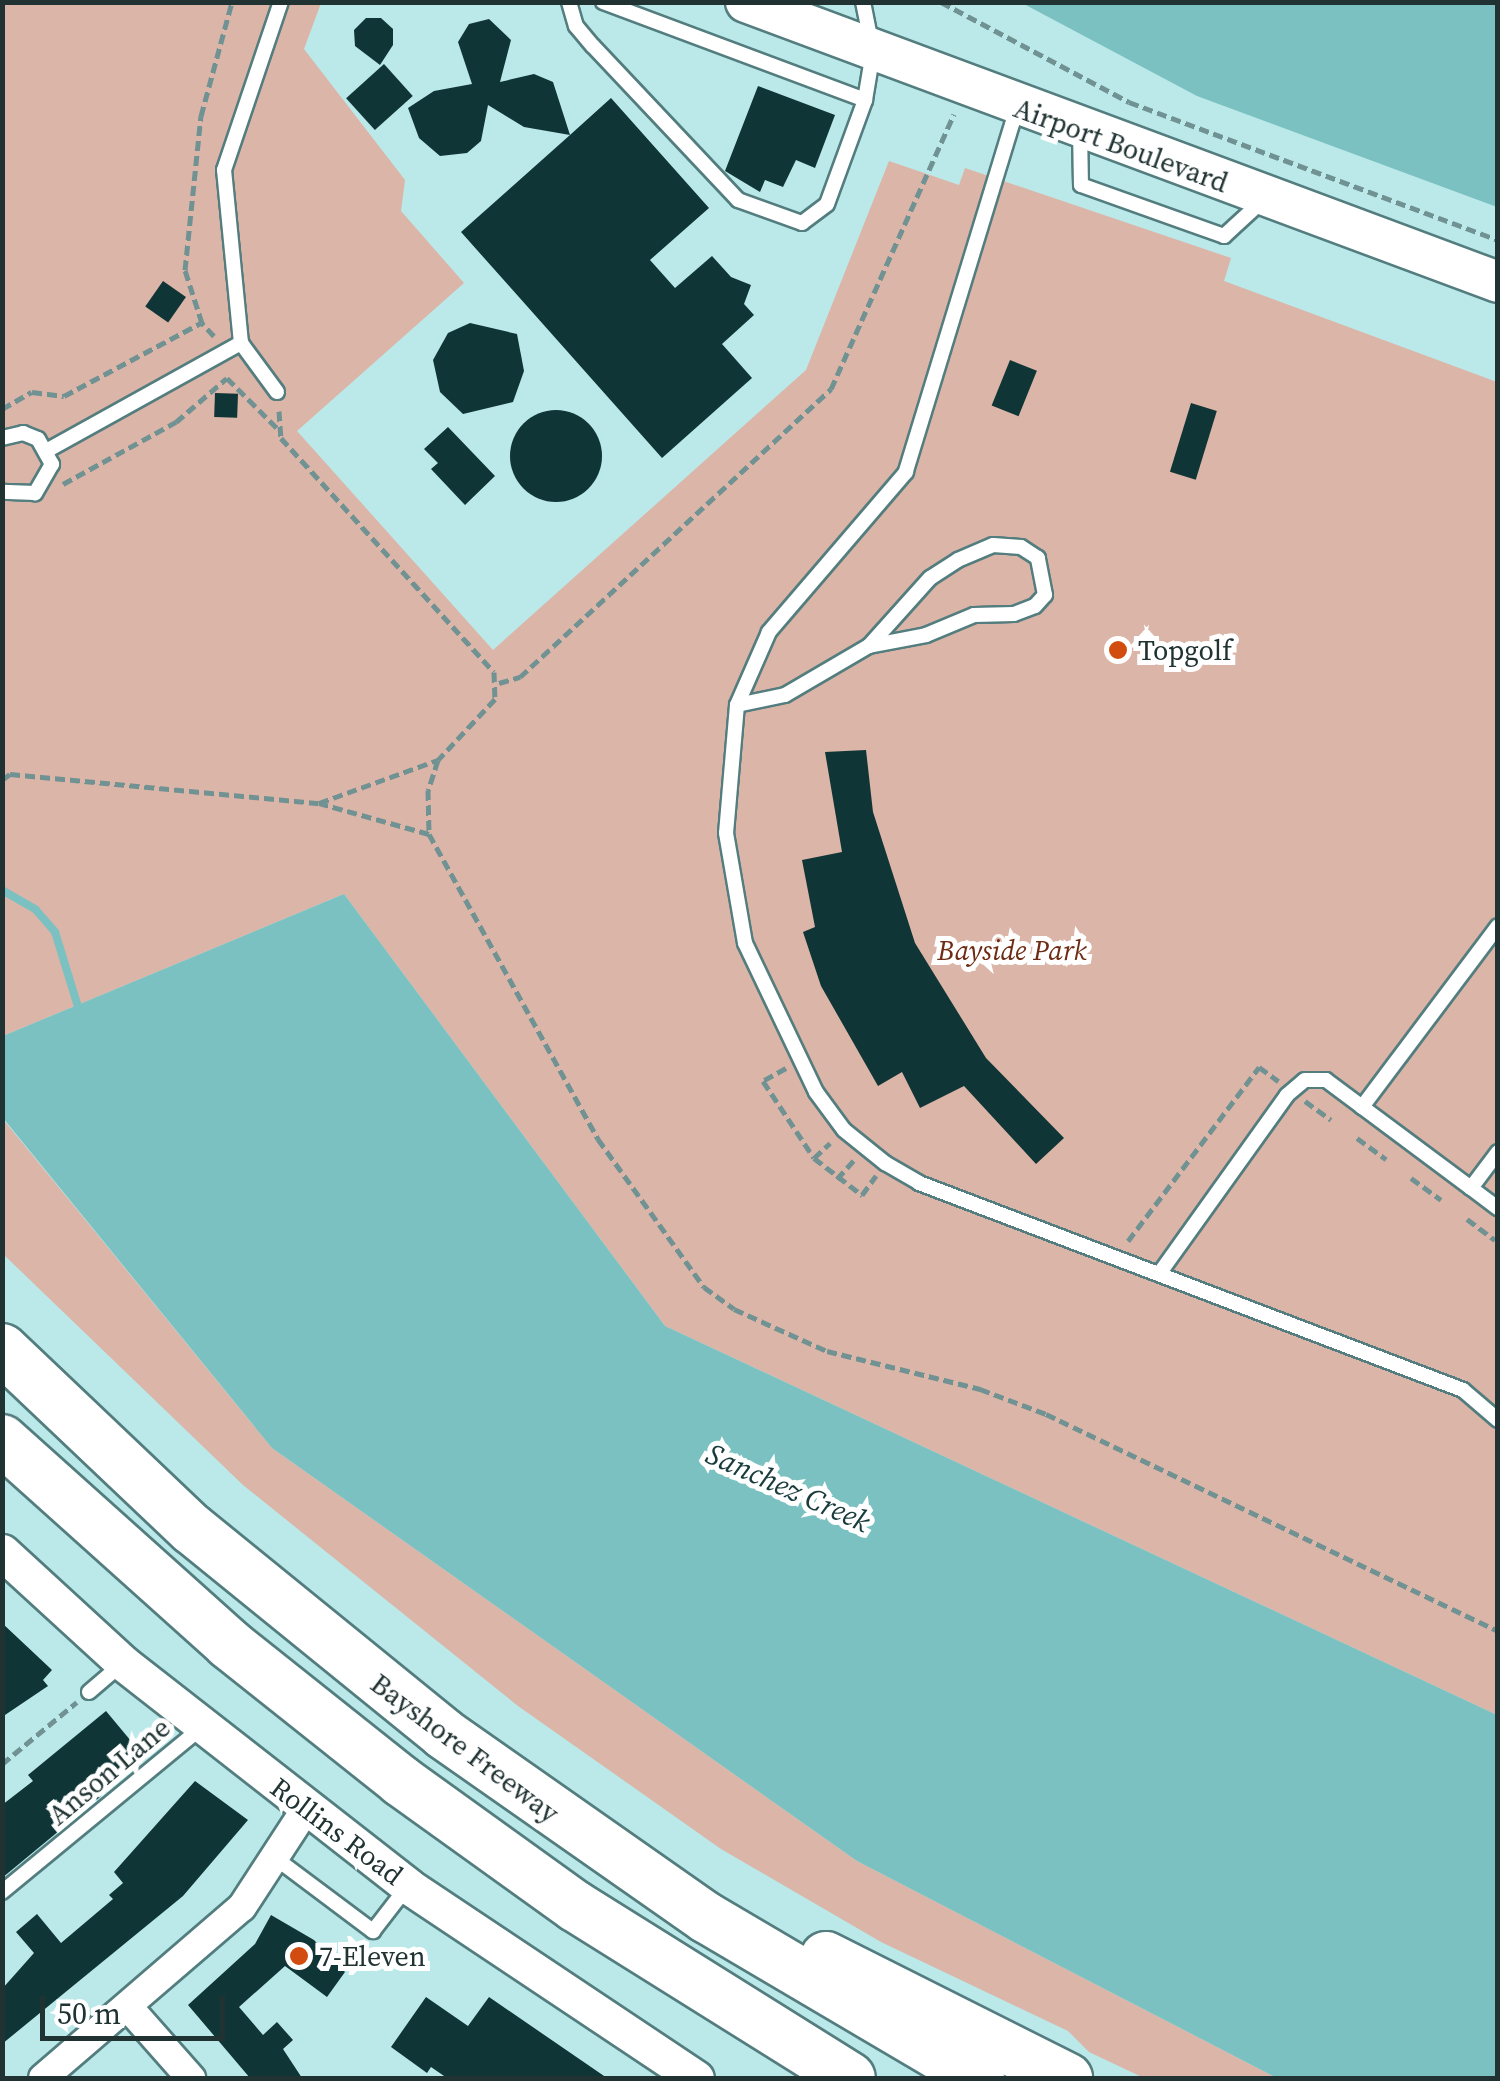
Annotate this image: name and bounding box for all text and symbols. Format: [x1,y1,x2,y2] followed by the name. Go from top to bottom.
[1009,91,1233,199] street label: Airport Boulevard
[1138,633,1232,667] place label: Topgolf
[1107,639,1129,661] marker: Topgolf
[937,933,1087,967] park label: Bayside Park
[700,1436,876,1540] water label: Sanchez Creek
[364,1666,566,1830] street label: Bayshore Freeway
[41,1710,177,1832] street label: Anson Lane
[264,1770,410,1892] street label: Rollins Road
[319,1939,426,1973] place label: 7-Eleven
[288,1945,310,1967] marker: 7-Eleven
[45,1976,230,2038] scale bar
[57,1993,121,2034] text: 50 m

